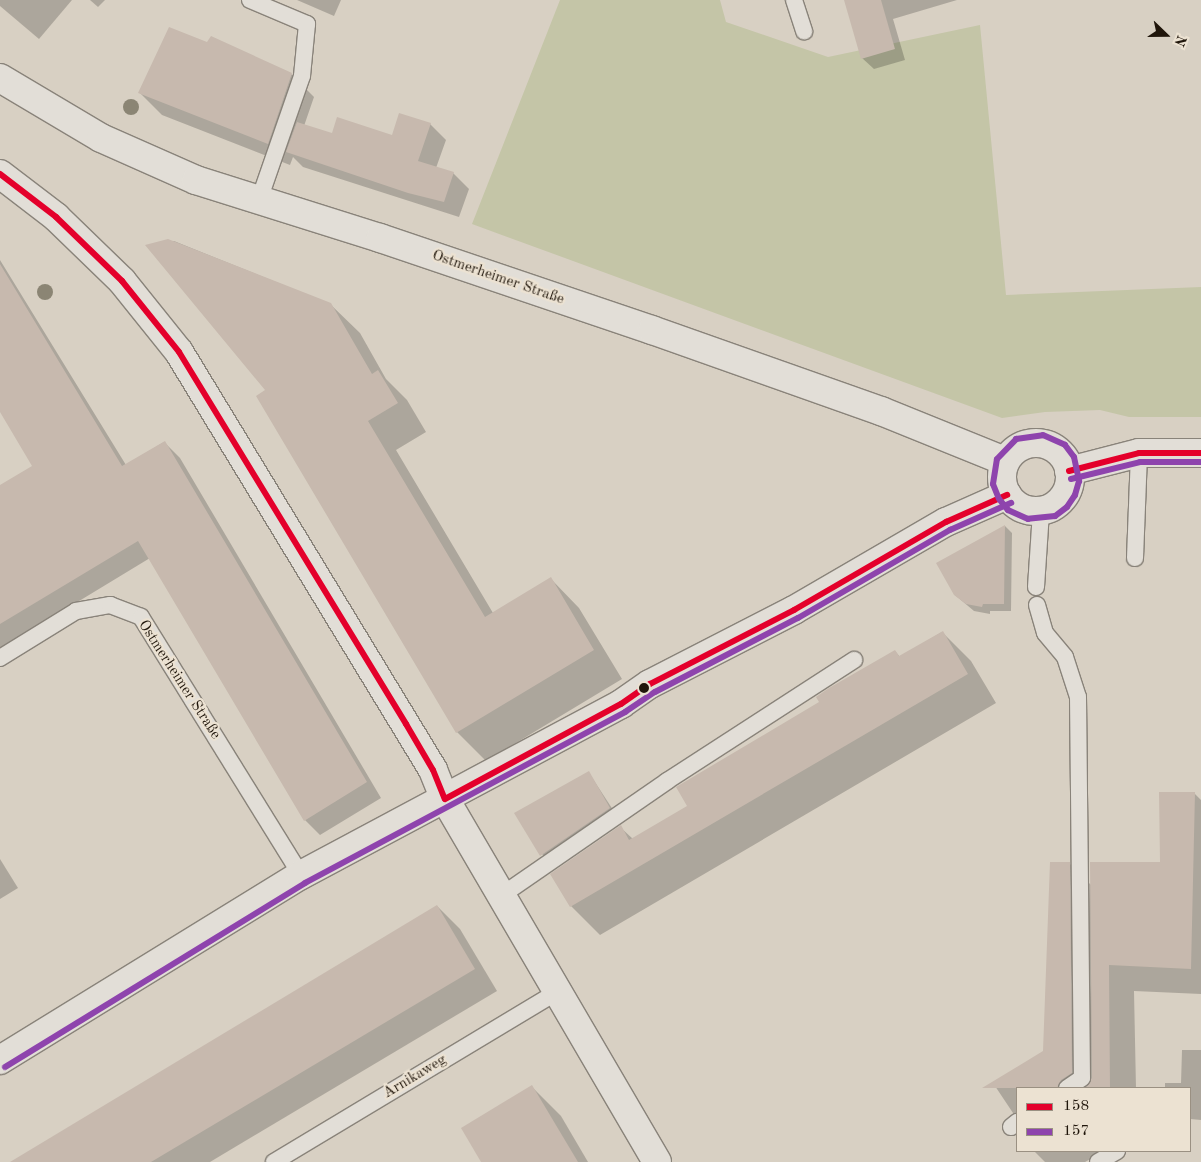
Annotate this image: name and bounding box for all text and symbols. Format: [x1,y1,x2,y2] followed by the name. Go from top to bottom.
[1141,10,1191,60] north arrow
[1171,33,1188,48] text: N
[430,247,566,309] street label: Ostmerheimer Straße
[134,617,224,743] street label: Ostmerheimer Straße
[639,683,649,693] unlabelled marker
[380,1051,450,1103] street label: Arnikaweg
[1016,1087,1191,1152] legend
[1063,1099,1089,1114] text: 158
[1063,1124,1089,1139] text: 157

